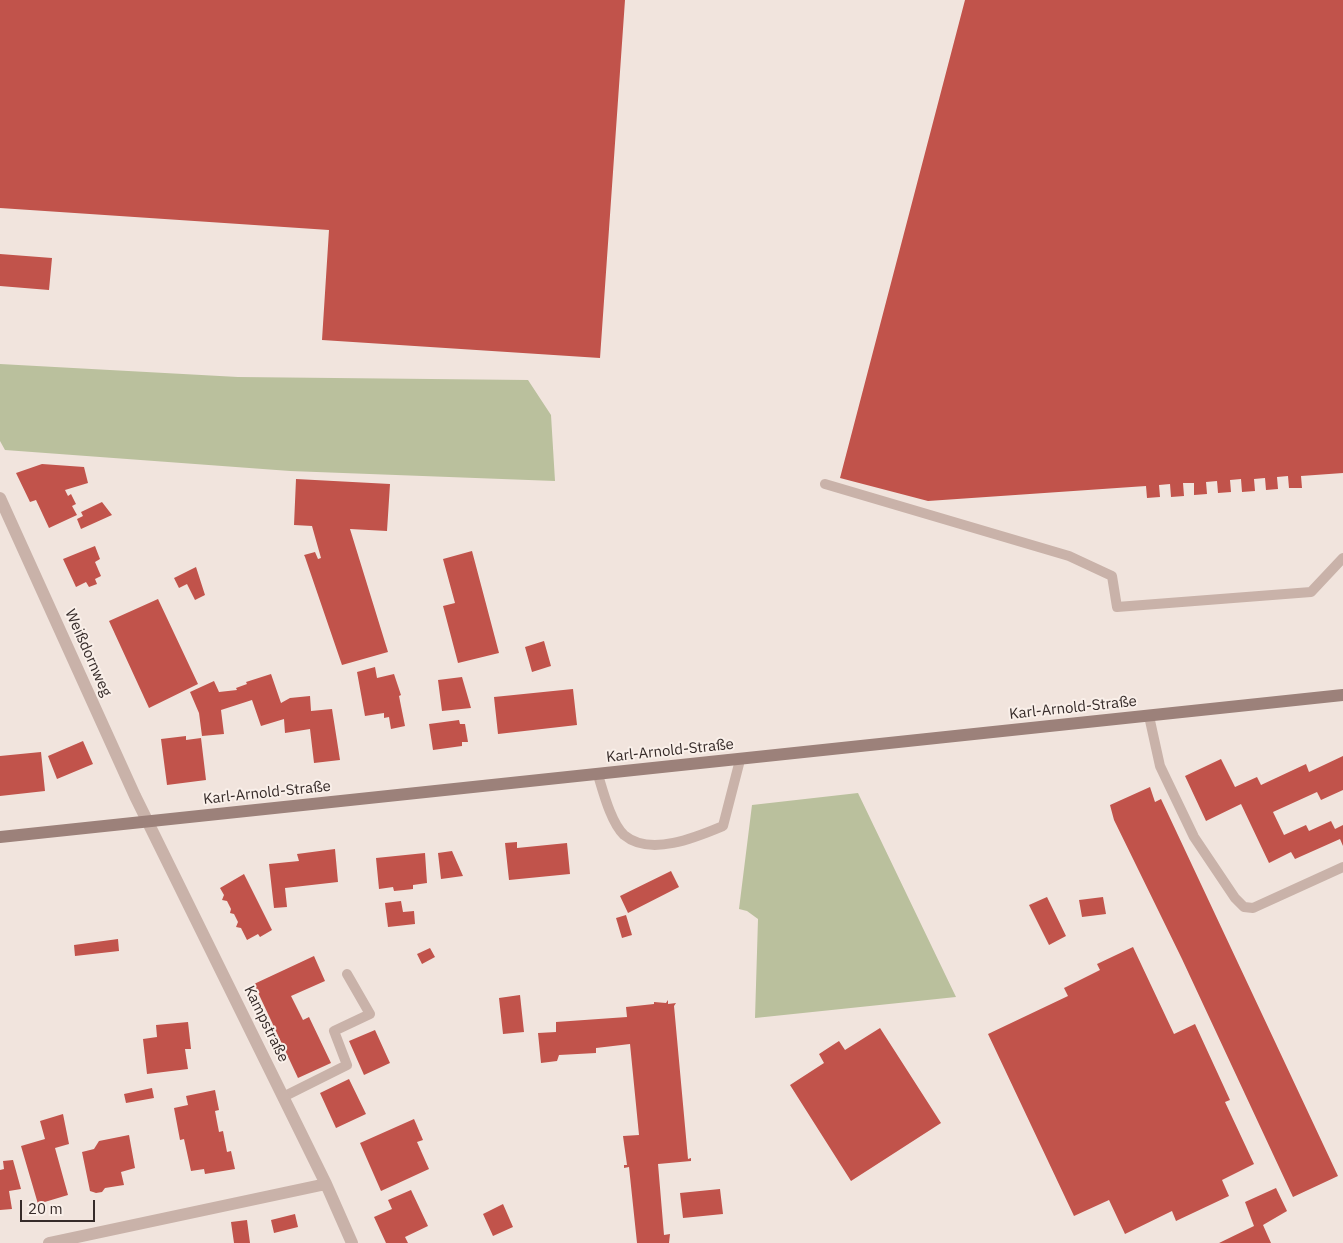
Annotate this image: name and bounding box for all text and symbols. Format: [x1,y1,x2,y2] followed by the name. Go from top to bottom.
[61,607,115,699] street label: Weißdornweg
[1008,692,1138,724] street label: Karl-Arnold-Straße
[605,735,735,767] street label: Karl-Arnold-Straße
[202,777,332,809] street label: Karl-Arnold-Straße
[240,983,292,1065] street label: Kampstraße
[22,1190,98,1222] scale bar
[28,1199,63,1218] text: 20 m

